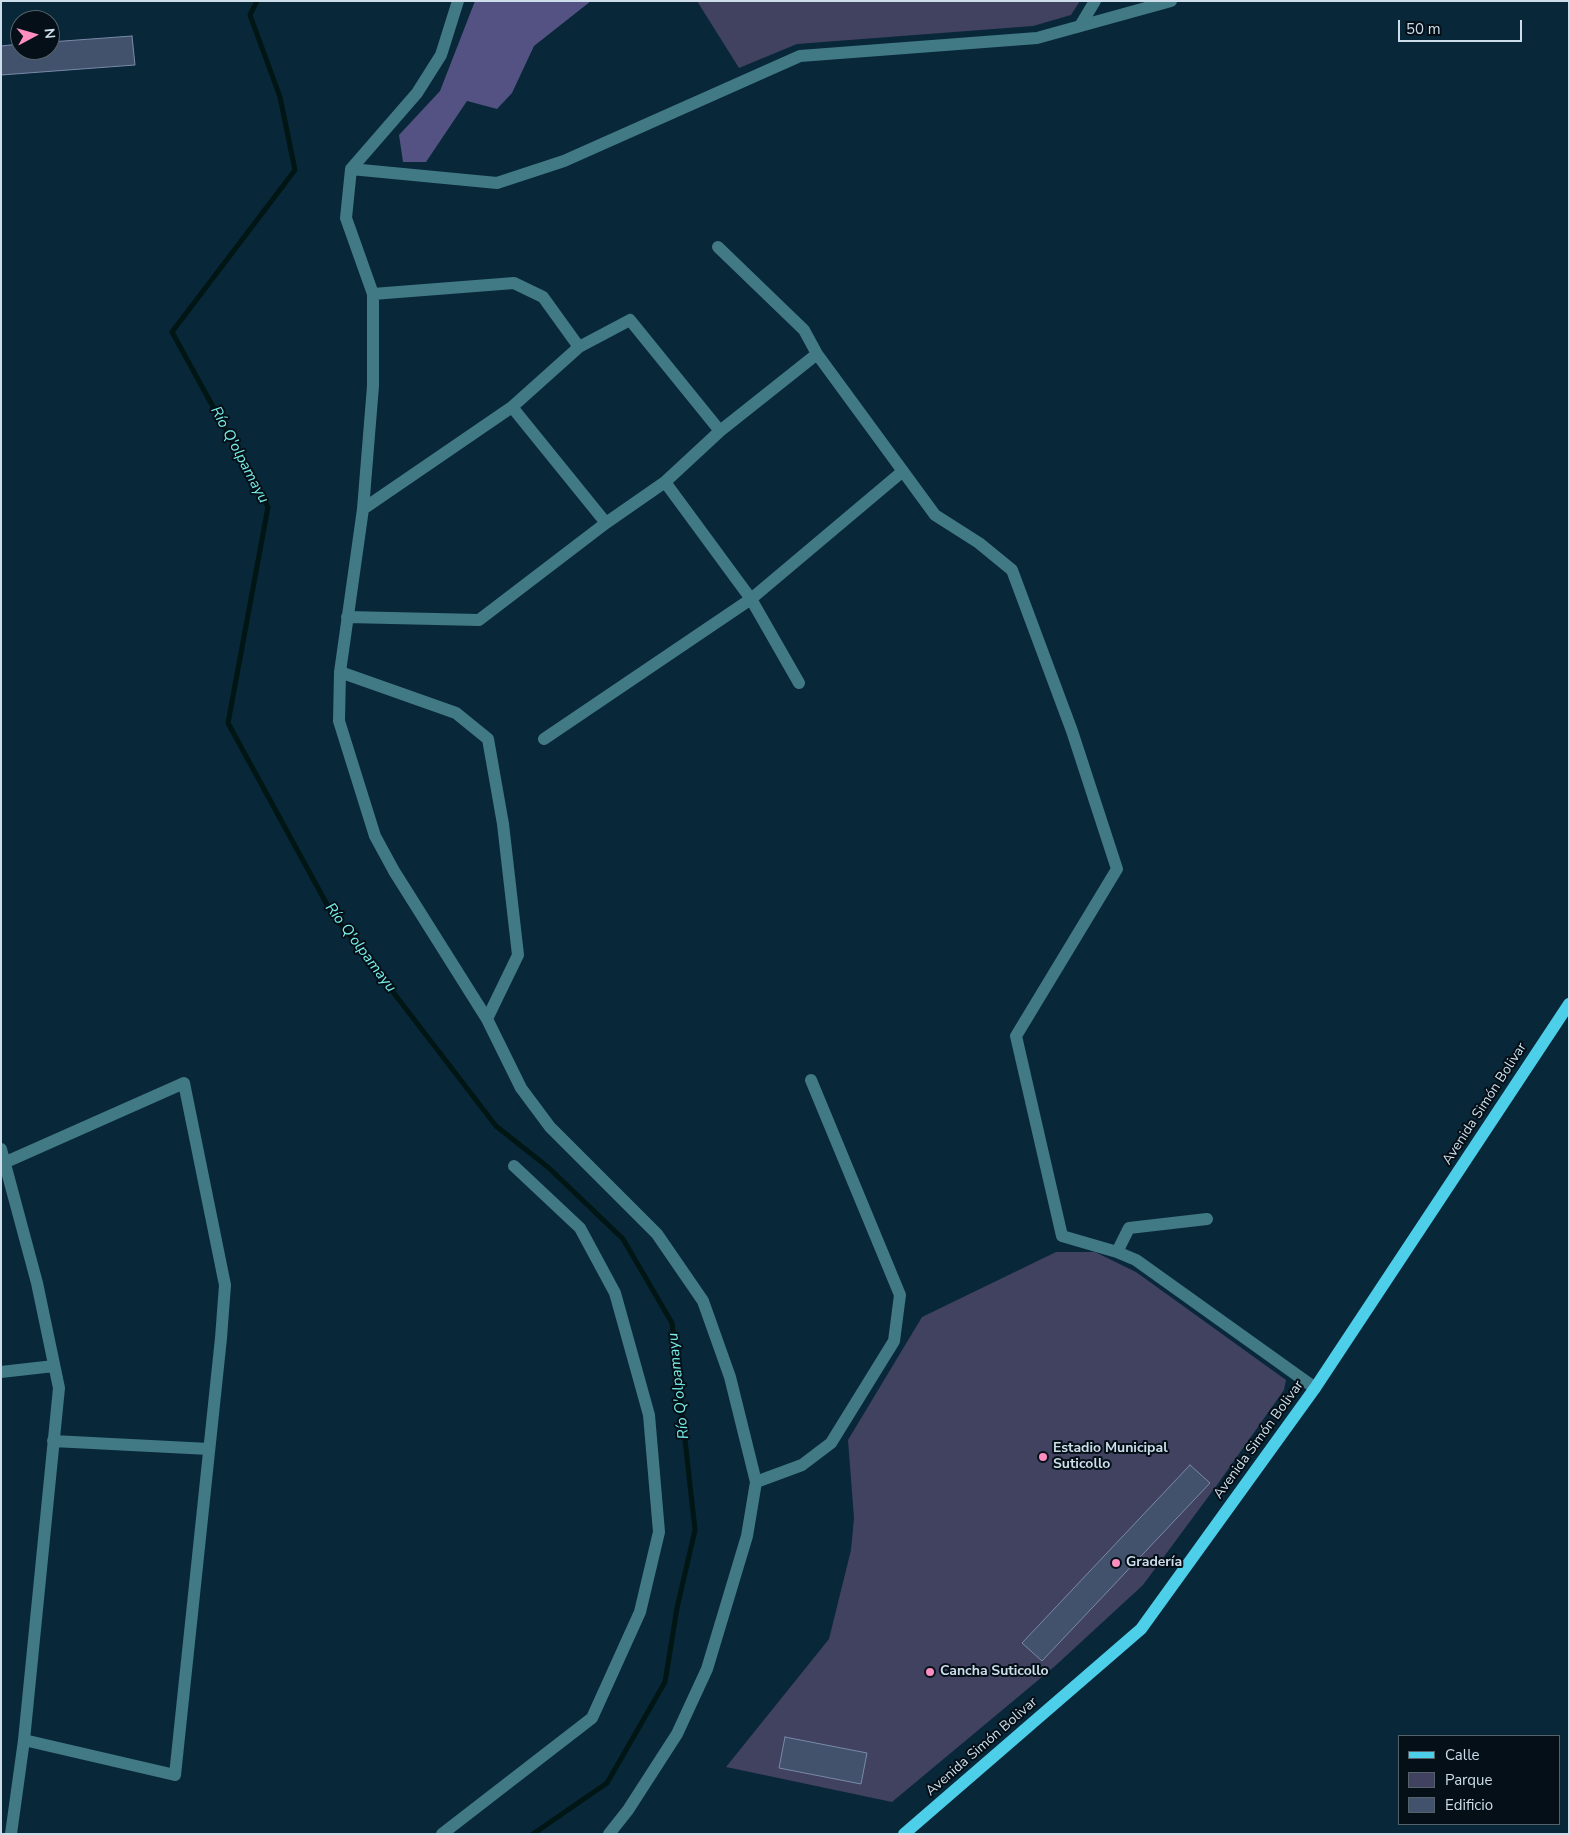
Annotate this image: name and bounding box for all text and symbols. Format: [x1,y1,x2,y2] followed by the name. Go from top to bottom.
[10,10,60,60] north arrow
[1400,10,1524,42] scale bar
[1406,19,1441,39] text: 50 m
[39,27,59,40] text: N
[206,404,272,506] water label: Río Q'olpamayu
[321,900,399,996] water label: Río Q'olpamayu
[1439,1040,1531,1168] street label: Avenida Simón Bolivar
[664,1332,694,1440] water label: Río Q'olpamayu
[1210,1378,1308,1502] street label: Avenida Simón Bolivar
[1053,1441,1168,1474] place label: Estadio Municipal Suticollo
[1037,1451,1049,1463] marker: Estadio Municipal Suticollo
[1126,1555,1182,1571] place label: Gradería
[1110,1557,1122,1569] marker: Gradería
[940,1664,1049,1680] place label: Cancha Suticollo
[924,1666,936,1678] marker: Cancha Suticollo
[923,1694,1041,1800] street label: Avenida Simón Bolivar
[1398,1735,1560,1825] legend
[1445,1745,1480,1765] text: Calle
[1445,1770,1493,1790] text: Parque
[1445,1795,1493,1815] text: Edificio

